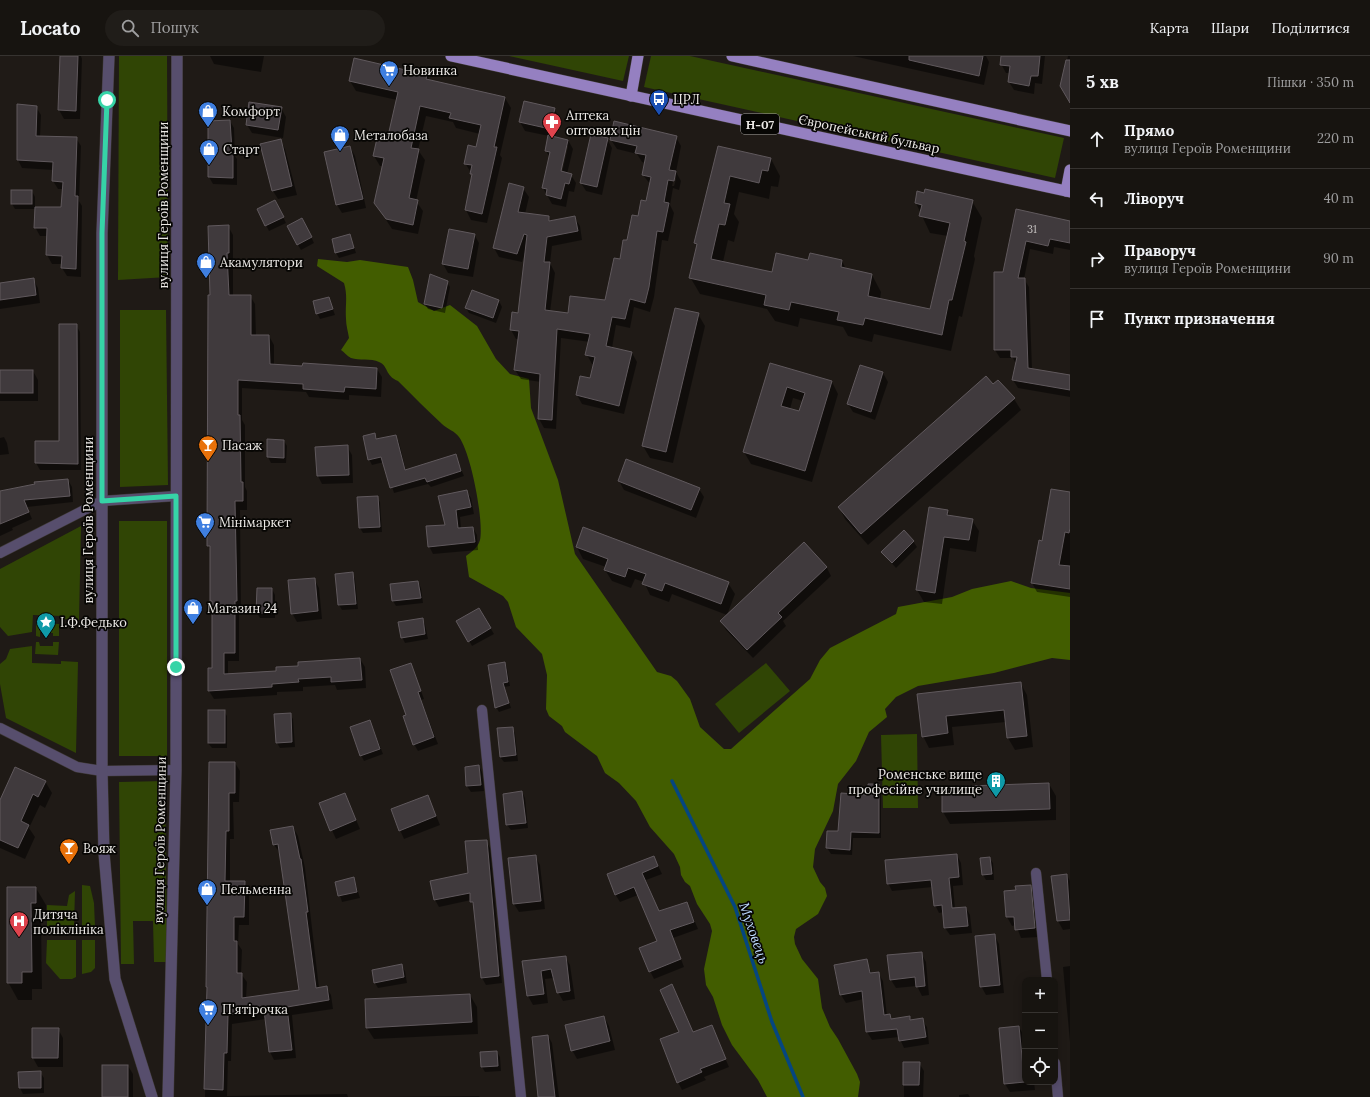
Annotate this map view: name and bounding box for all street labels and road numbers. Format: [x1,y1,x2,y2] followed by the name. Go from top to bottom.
[797,111,941,157] street label: Європейський бульвар
[741,114,779,134] road number: Н-07
[155,122,172,288] street label: вулиця Героїв Роменщини
[80,437,97,603] street label: вулиця Героїв Роменщини
[150,756,170,924] street label: вулиця Героїв Роменщини

